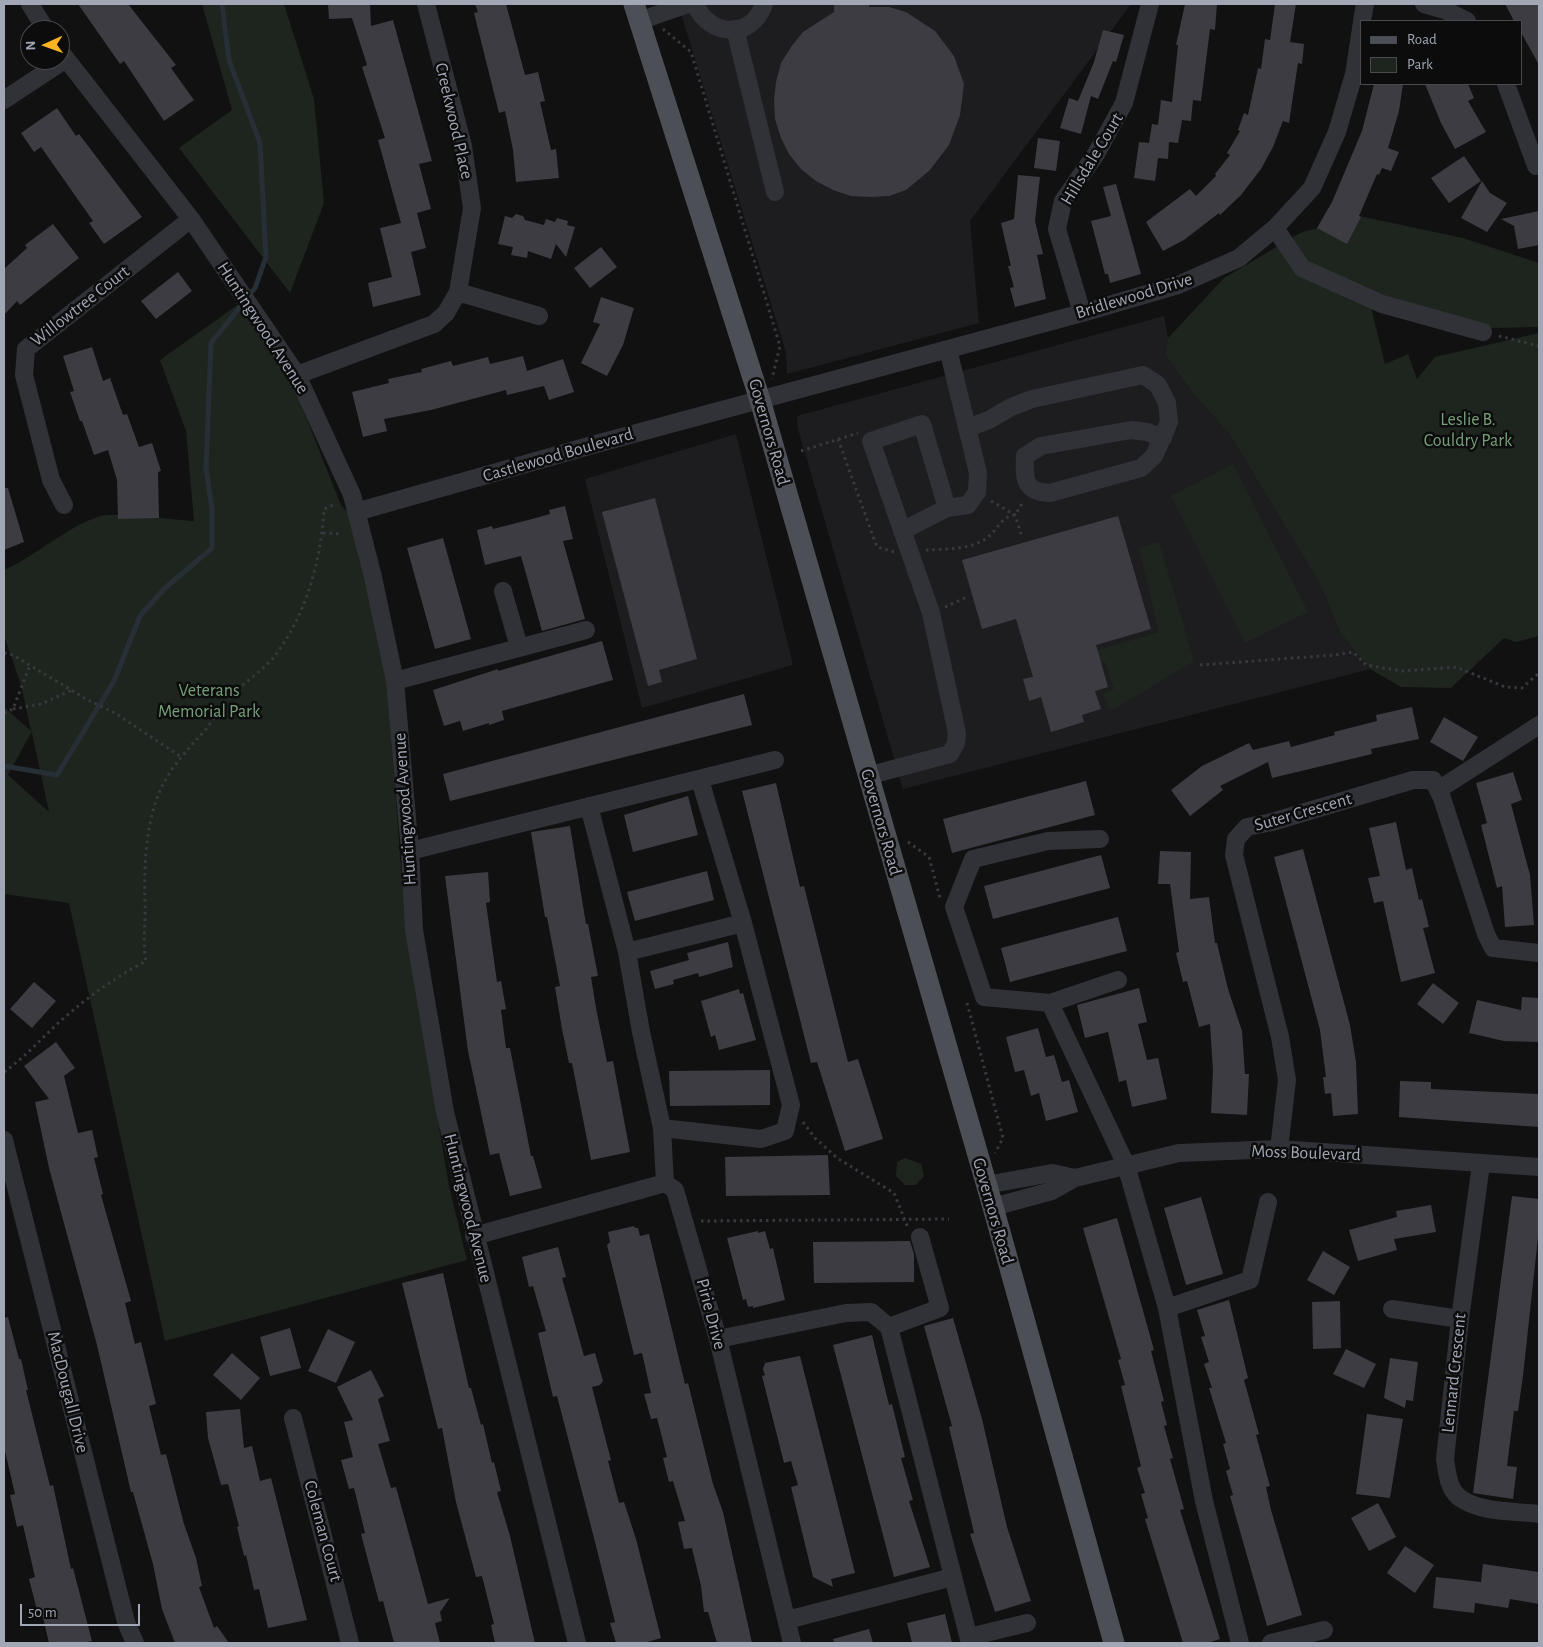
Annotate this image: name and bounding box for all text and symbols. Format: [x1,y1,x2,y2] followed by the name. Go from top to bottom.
[20,20,70,70] north arrow
[1360,20,1523,85] legend
[1407,32,1437,47] text: Road
[24,40,38,51] text: N
[1407,57,1433,72] text: Park
[430,61,478,181] street label: Creekwood Place
[1056,109,1128,209] street label: Hillsdale Court
[212,258,314,398] street label: Huntingwood Avenue
[26,261,134,351] street label: Willowtree Court
[1073,268,1195,324] street label: Bridlewood Drive
[744,376,794,488] street label: Governors Road
[1424,409,1512,452] park label: Leslie B. Couldry Park
[480,423,636,487] street label: Castlewood Boulevard
[158,680,260,722] park label: Veterans Memorial Park
[389,732,421,886] street label: Huntingwood Avenue
[856,766,906,878] street label: Governors Road
[1252,788,1354,836] street label: Suter Crescent
[439,1131,497,1285] street label: Huntingwood Avenue
[1251,1140,1361,1166] street label: Moss Boulevard
[968,1155,1018,1267] street label: Governors Road
[691,1276,731,1352] street label: Pirie Drive
[1437,1312,1471,1434] street label: Lennard Crescent
[42,1329,94,1455] street label: MacDougall Drive
[299,1478,347,1584] street label: Coleman Court
[22,1594,142,1626] scale bar
[28,1605,57,1620] text: 50 m

